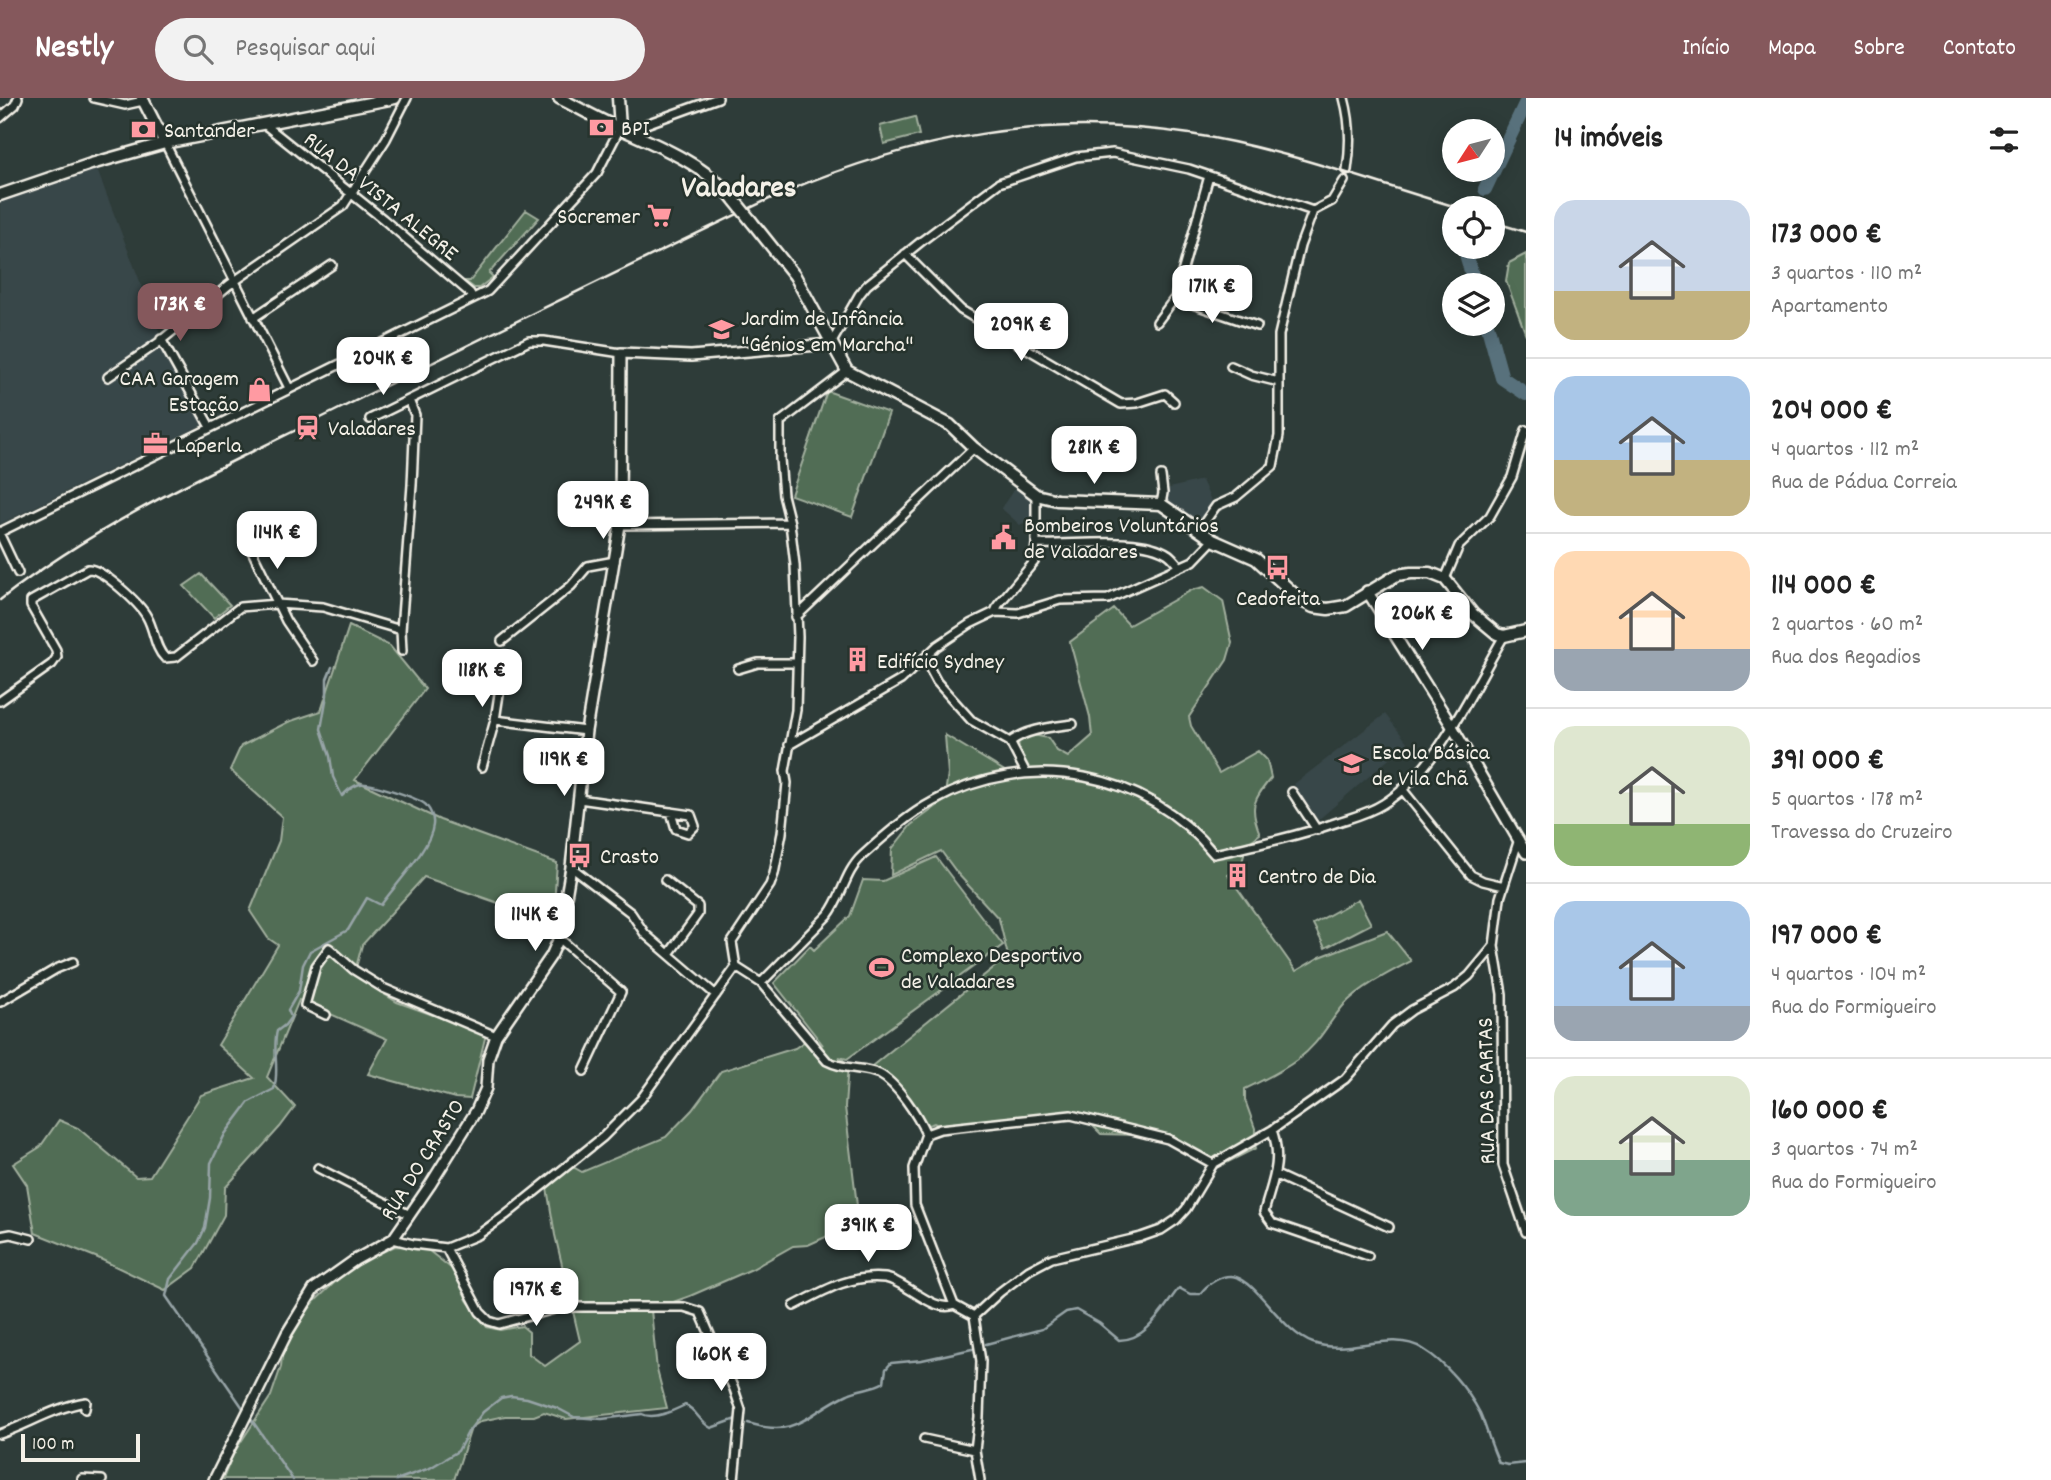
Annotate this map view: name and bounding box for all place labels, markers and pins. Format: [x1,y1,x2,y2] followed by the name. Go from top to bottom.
[587,113,615,141] bank icon: BPI
[621,114,649,147] place label: BPI
[130,115,158,143] bank icon: Santander
[164,116,255,149] place label: Santander
[646,201,674,229] supermarket icon: Socremer
[557,202,640,235] place label: Socremer
[1155,266,1269,325] pin: 171K €
[123,284,237,343] pin: 173K €
[964,303,1078,363] pin: 209K €
[741,304,913,363] place label: Jardim de Infância "Génios em Marcha"
[707,316,735,344] school or university icon: Jardim de Infância "Génios em Marcha"
[326,338,440,397] pin: 204K €
[120,364,239,423] place label: CAA Garagem Estação
[245,376,273,404] shop icon: CAA Garagem Estação
[294,413,322,441] station icon: Valadares
[328,414,416,447] place label: Valadares
[1037,426,1151,486] pin: 281K €
[142,430,170,458] office icon: Laperla
[176,431,243,464] place label: Laperla
[546,482,660,541] pin: 249K €
[1024,511,1219,570] place label: Bombeiros Voluntários de Valadares
[220,512,334,571] pin: 114K €
[990,523,1018,551] public building icon: Bombeiros Voluntários de Valadares
[1264,553,1292,581] bus stop icon: Cedofeita
[1236,584,1321,617] place label: Cedofeita
[1365,592,1479,652] pin: 206K €
[843,646,871,674] building icon: Edifício Sydney
[877,647,1005,680] place label: Edifício Sydney
[425,650,539,709] pin: 118K €
[507,738,621,798] pin: 119K €
[1372,738,1491,797] place label: Escola Básica de Vila Chã
[1338,750,1366,778] school or university icon: Escola Básica de Vila Chã
[566,841,594,869] bus stop icon: Crasto
[600,842,659,875] place label: Crasto
[1224,861,1252,889] building icon: Centro de Dia
[1258,862,1377,895] place label: Centro de Dia
[478,894,592,953] pin: 114K €
[901,941,1082,1000] place label: Complexo Desportivo de Valadares
[867,953,895,981] sports icon: Complexo Desportivo de Valadares
[811,1204,925,1264] pin: 391K €
[479,1268,593,1328] pin: 197K €
[664,1334,778,1393] pin: 160K €

